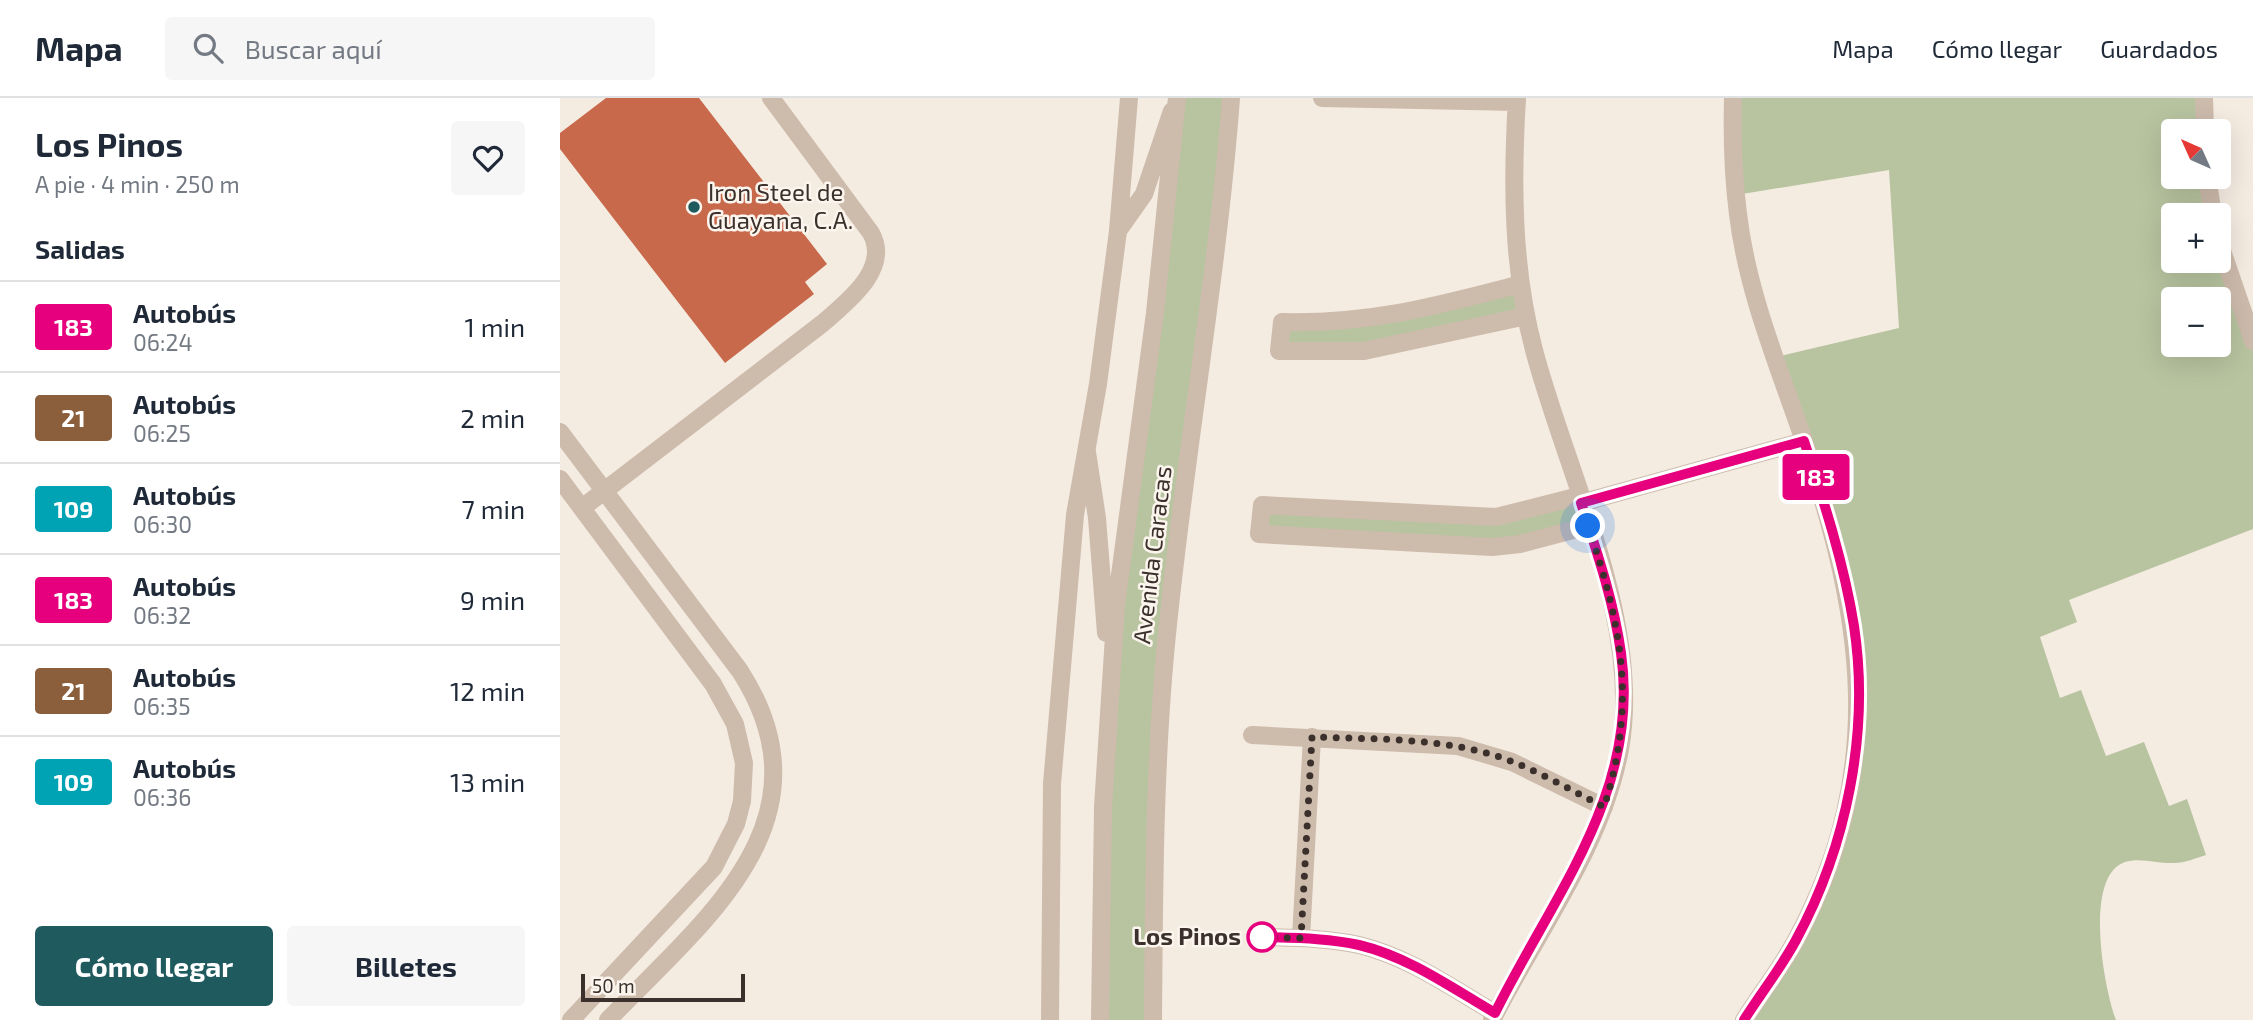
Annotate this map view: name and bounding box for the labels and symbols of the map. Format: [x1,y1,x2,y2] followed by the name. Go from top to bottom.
[2161,119,2231,189] north arrow
[708,177,853,234] place label: Iron Steel de Guayana, C.A.
[686,199,702,215] marker: Iron Steel de Guayana, C.A.
[1776,454,1856,500] line badge: 183
[1126,464,1177,645] street label: Avenida Caracas
[1570,508,1605,543] your location
[1133,921,1241,950] place label: Los Pinos
[1247,922,1277,952] marker: Los Pinos
[581,971,746,1003] scale bar

